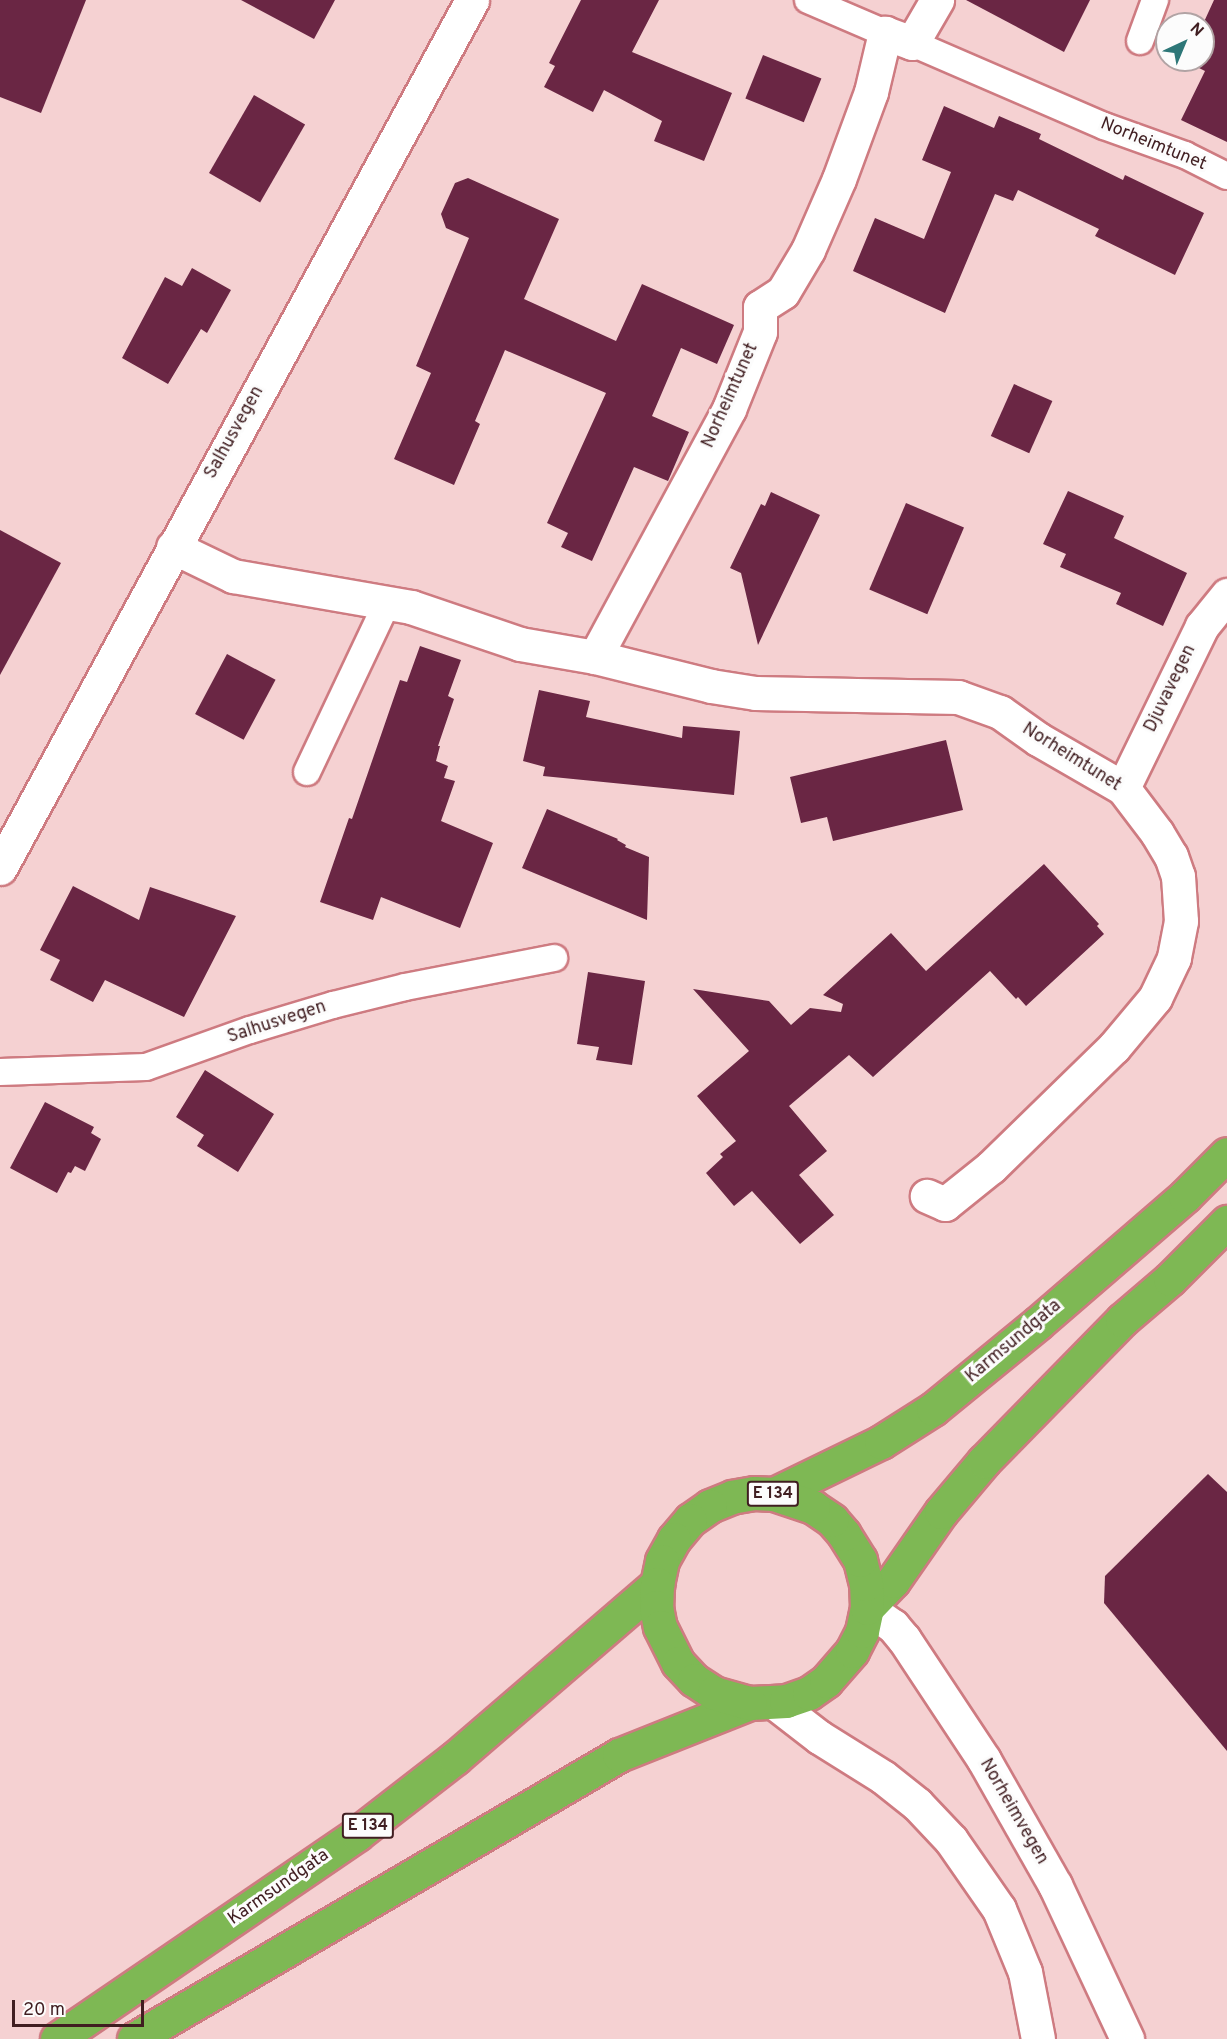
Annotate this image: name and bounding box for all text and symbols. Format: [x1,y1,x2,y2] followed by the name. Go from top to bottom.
[1155,12,1215,72] north arrow
[1185,19,1207,42] text: N
[1097,114,1209,176] street label: Norheimtunet
[698,340,764,452] street label: Norheimtunet
[201,383,269,483] street label: Salhusvegen
[1141,642,1201,736] street label: Djuvavegen
[1018,719,1124,797] street label: Norheimtunet
[225,997,329,1049] street label: Salhusvegen
[962,1296,1066,1388] street label: Karmsundgata
[746,1481,800,1507] road number: E 134
[974,1755,1052,1869] street label: Norheimvegen
[341,1813,395,1839] road number: E 134
[224,1845,334,1931] street label: Karmsundgata
[15,1988,147,2026] scale bar
[23,1999,65,2022] text: 20 m

